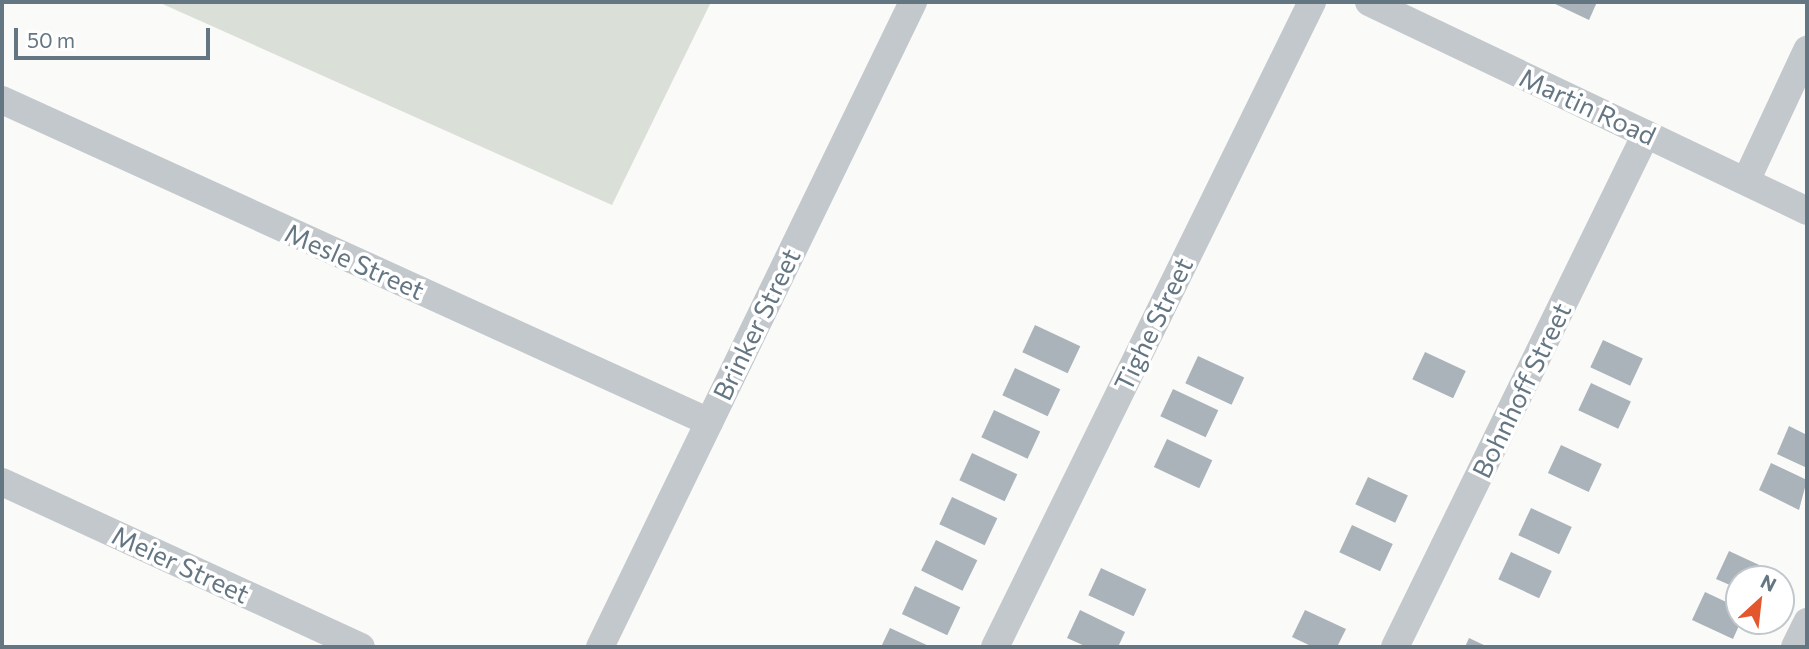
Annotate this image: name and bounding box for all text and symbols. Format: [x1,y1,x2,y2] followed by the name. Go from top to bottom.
[18,14,214,58] scale bar
[27,27,75,52] text: 50 m
[1515,61,1661,151] street label: Martin Road
[281,216,429,306] street label: Mesle Street
[706,243,806,405] street label: Brinker Street
[1107,252,1199,396] street label: Tighe Street
[1465,297,1577,483] street label: Bohnhoff Street
[107,519,255,609] street label: Meier Street
[1725,565,1795,635] north arrow
[1757,569,1780,596] text: N

